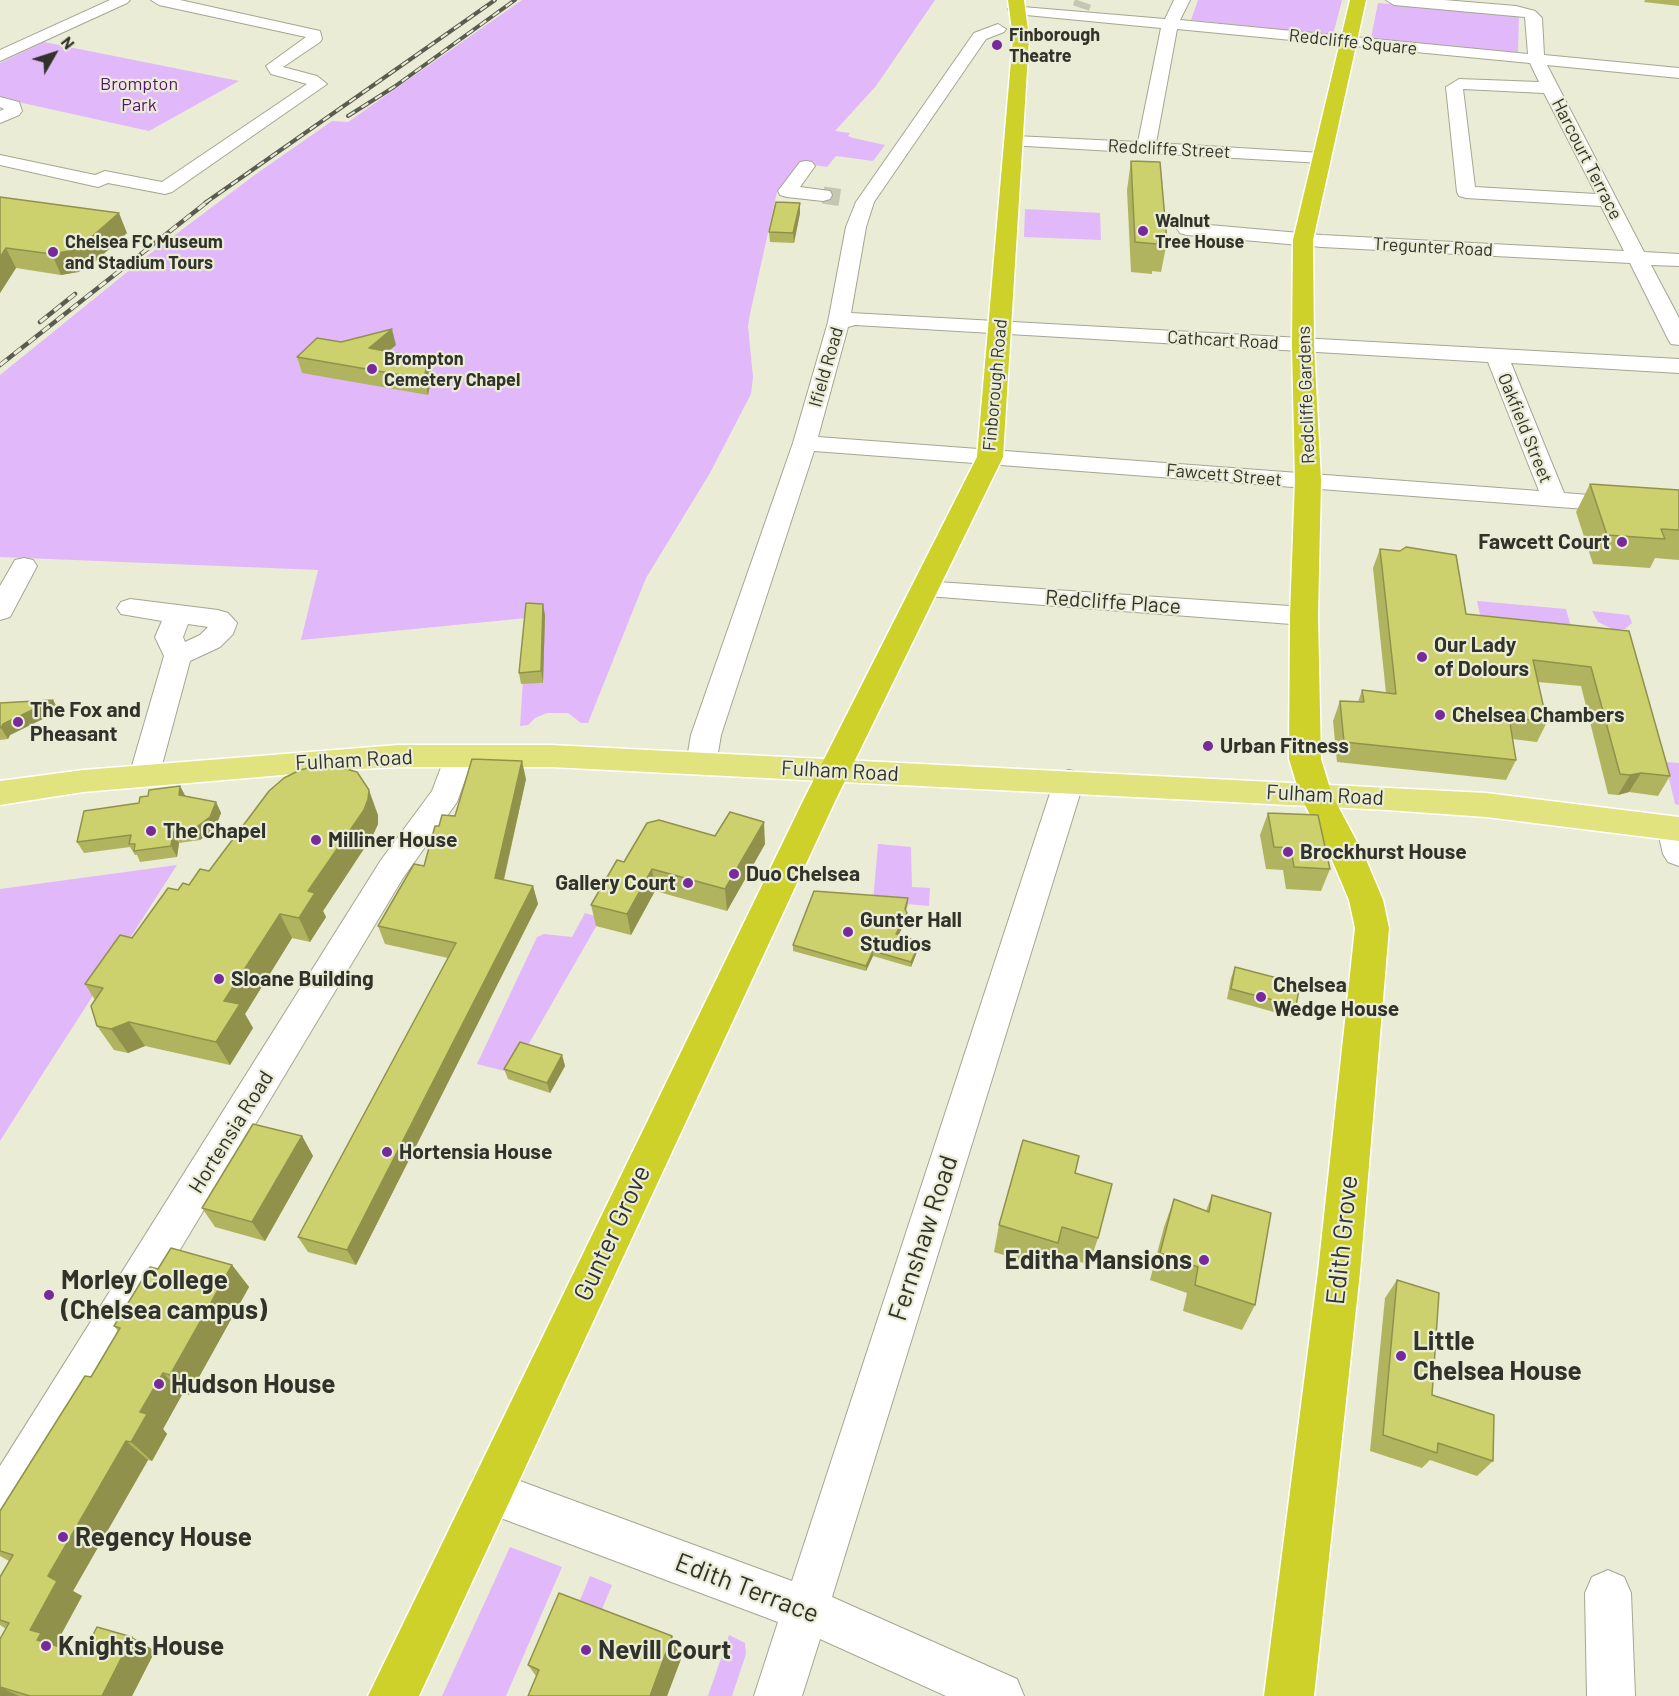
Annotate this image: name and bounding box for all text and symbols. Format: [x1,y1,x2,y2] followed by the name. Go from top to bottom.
[24,24,84,84] north arrow
[1009,24,1100,66] place label: Finborough Theatre
[1288,25,1418,59] street label: Redcliffe Square
[58,32,79,52] text: N
[990,38,1004,52] marker: Finborough Theatre
[100,73,178,116] park label: Brompton Park
[1547,95,1627,223] street label: Harcourt Terrace
[1107,135,1231,163] street label: Redcliffe Street
[1155,210,1244,252] place label: Walnut Tree House
[1136,224,1150,238] marker: Walnut Tree House
[65,231,223,274] place label: Chelsea FC Museum and Stadium Tours
[1372,233,1494,261] street label: Tregunter Road
[46,245,60,259] marker: Chelsea FC Museum and Stadium Tours
[978,318,1012,452] street label: Finborough Road
[804,324,848,410] street label: Ifield Road
[1167,326,1279,354] street label: Cathcart Road
[1293,326,1319,464] street label: Redcliffe Gardens
[384,348,520,391] place label: Brompton Cemetery Chapel
[365,362,379,376] marker: Brompton Cemetery Chapel
[1493,370,1557,486] street label: Oakfield Street
[1165,459,1283,491] street label: Fawcett Street
[1478,529,1610,555] place label: Fawcett Court
[1615,535,1629,549] marker: Fawcett Court
[1044,585,1182,619] street label: Redcliffe Place
[1434,632,1529,682] place label: Our Lady of Dolours
[1415,650,1429,664] marker: Our Lady of Dolours
[30,697,141,747] place label: The Fox and Pheasant
[1452,702,1625,728] place label: Chelsea Chambers
[1433,708,1447,722] marker: Chelsea Chambers
[11,715,25,729] marker: The Fox and Pheasant
[1220,733,1349,759] place label: Urban Fitness
[1201,739,1215,753] marker: Urban Fitness
[295,744,413,776] street label: Fulham Road
[781,755,899,787] street label: Fulham Road
[1266,779,1384,811] street label: Fulham Road
[163,818,266,844] place label: The Chapel
[144,824,158,838] marker: The Chapel
[328,827,457,853] place label: Milliner House
[309,833,323,847] marker: Milliner House
[1300,839,1467,865] place label: Brockhurst House
[1281,845,1295,859] marker: Brockhurst House
[746,861,860,887] place label: Duo Chelsea
[727,867,741,881] marker: Duo Chelsea
[555,870,676,896] place label: Gallery Court
[681,876,695,890] marker: Gallery Court
[860,907,962,957] place label: Gunter Hall Studios
[841,925,855,939] marker: Gunter Hall Studios
[231,966,374,992] place label: Sloane Building
[212,972,226,986] marker: Sloane Building
[1273,972,1399,1022] place label: Chelsea Wedge House
[1254,990,1268,1004] marker: Chelsea Wedge House
[183,1066,279,1198] street label: Hortensia Road
[399,1139,552,1165] place label: Hortensia House
[380,1145,394,1159] marker: Hortensia House
[882,1151,964,1325] street label: Fernshaw Road
[567,1160,657,1306] street label: Gunter Grove
[1320,1174,1364,1306] street label: Edith Grove
[1004,1244,1192,1276] place label: Editha Mansions
[1197,1253,1211,1267] marker: Editha Mansions
[61,1264,267,1326] place label: Morley College (Chelsea campus)
[42,1288,56,1302] marker: Morley College (Chelsea campus)
[1413,1325,1582,1386] place label: Little Chelsea House
[1394,1349,1408,1363] marker: Little Chelsea House
[171,1368,335,1400] place label: Hudson House
[152,1377,166,1391] marker: Hudson House
[75,1521,252,1553] place label: Regency House
[56,1530,70,1544] marker: Regency House
[671,1546,823,1630] street label: Edith Terrace
[58,1630,224,1662] place label: Knights House
[598,1634,731,1666] place label: Nevill Court
[39,1639,53,1653] marker: Knights House
[579,1643,593,1657] marker: Nevill Court

